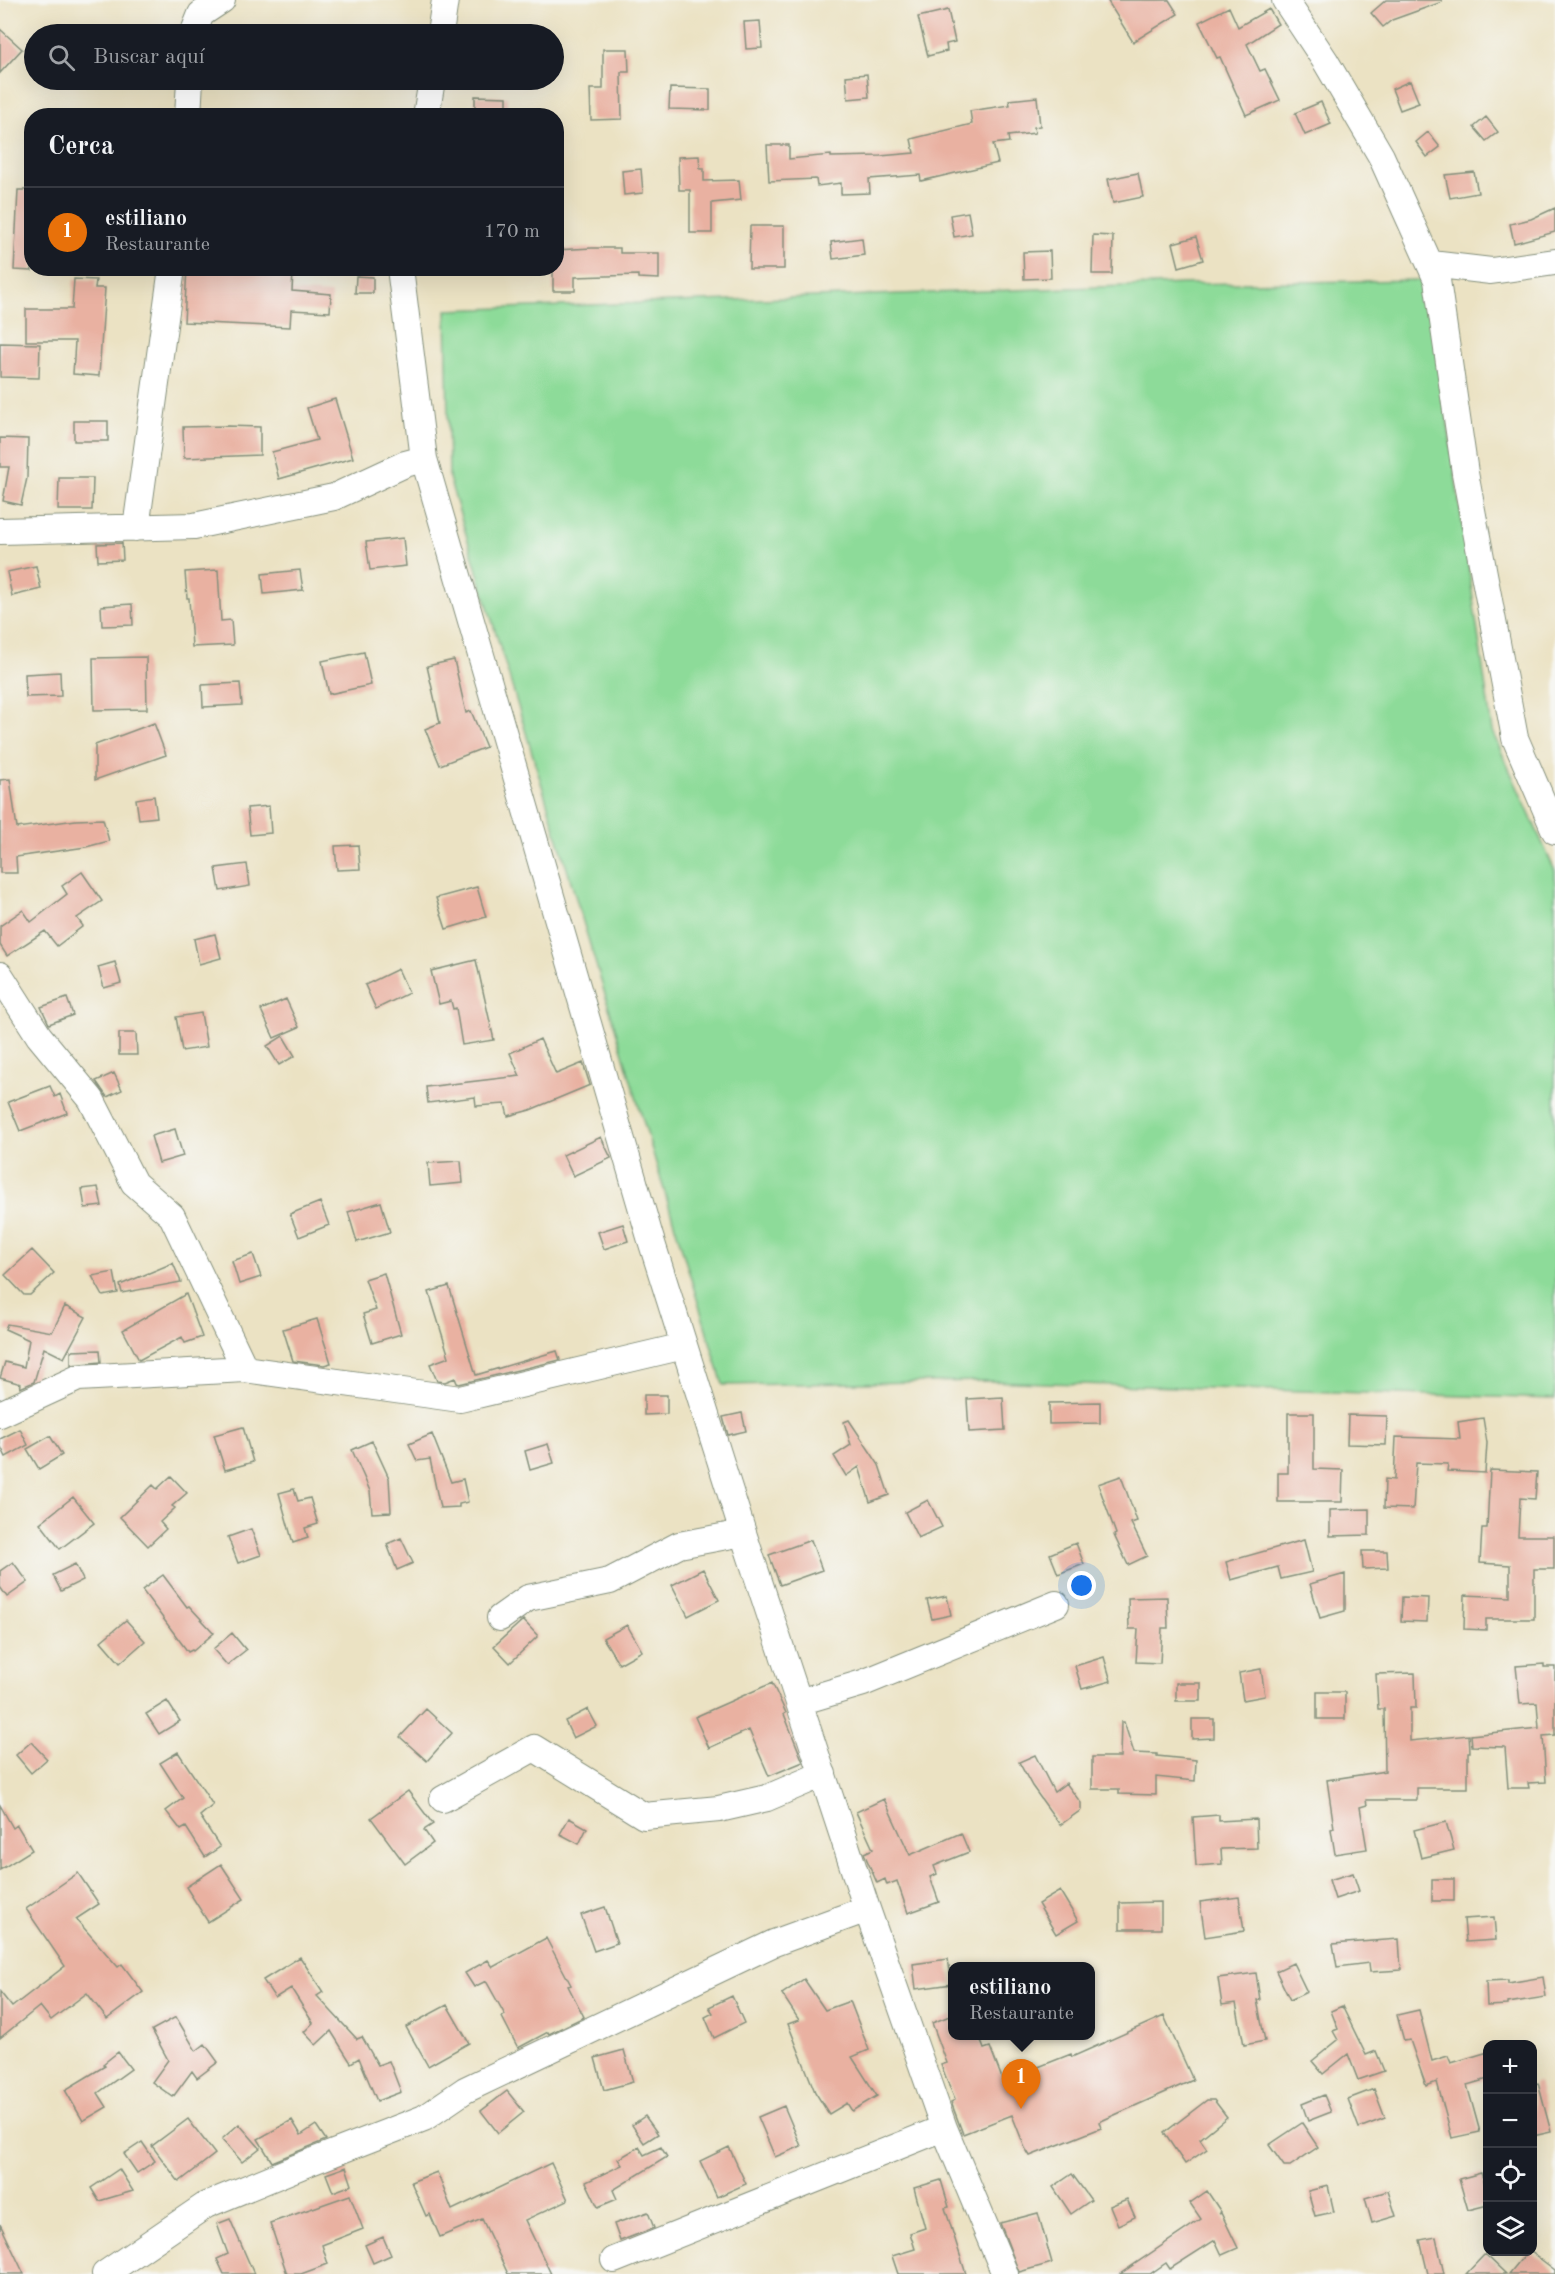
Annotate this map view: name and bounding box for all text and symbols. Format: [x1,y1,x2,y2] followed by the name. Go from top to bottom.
[24,24,564,90] search box
[45,41,78,74] icon: search
[93,46,205,68] text: Buscar aquí
[48,134,114,160] text: Cerca
[105,208,187,230] text: estiliano
[62,222,73,242] text: 1
[484,222,540,242] text: 170 m
[105,235,210,255] text: Restaurante
[1067,1571,1096,1600] your location
[948,1962,1095,2040] popup
[969,1977,1051,1999] text: estiliano
[969,2004,1074,2024] text: Restaurante
[1483,2040,1537,2256] map controls
[1483,2040,1537,2094] button: +
[1002,2060,1040,2109] pin: 1
[1483,2094,1537,2148] button: −
[1483,2148,1537,2202] button: locate
[1483,2202,1537,2256] button: layers

